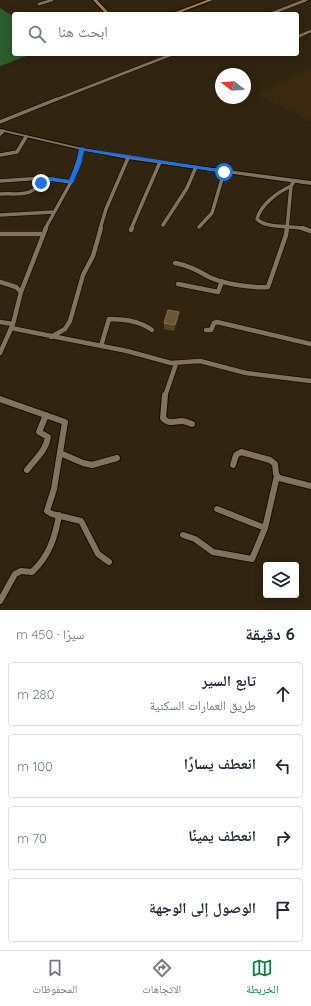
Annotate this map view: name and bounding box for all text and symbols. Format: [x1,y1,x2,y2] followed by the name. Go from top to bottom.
[12,12,299,56] search box
[58,22,108,41] text: ابحث هنا
[26,23,48,45] icon: search
[215,68,251,104] north arrow
[215,163,233,181] route start
[32,174,50,192] route end
[263,562,299,598] map controls
[263,562,299,598] button: layers
[245,623,295,644] text: 6 دقيقة
[16,626,84,642] text: سيرًا · 450 m
[202,671,256,690] text: تابع السير
[272,683,294,705] icon: ahead
[17,686,54,702] text: 280 m
[149,697,256,713] text: طريق العمارات السكنية
[184,754,256,773] text: انعطف يسارًا
[272,755,294,777] icon: left
[17,758,53,774] text: 100 m
[188,826,256,845] text: انعطف يمينًا
[272,827,294,849] icon: right
[17,830,47,846] text: 70 m
[149,898,256,917] text: الوصول إلى الوجهة
[272,899,294,921] icon: arrive
[32,957,77,1000] tab: المحفوظات
[142,957,181,1000] tab: الاتجاهات
[246,957,279,1000] tab: الخريطة

